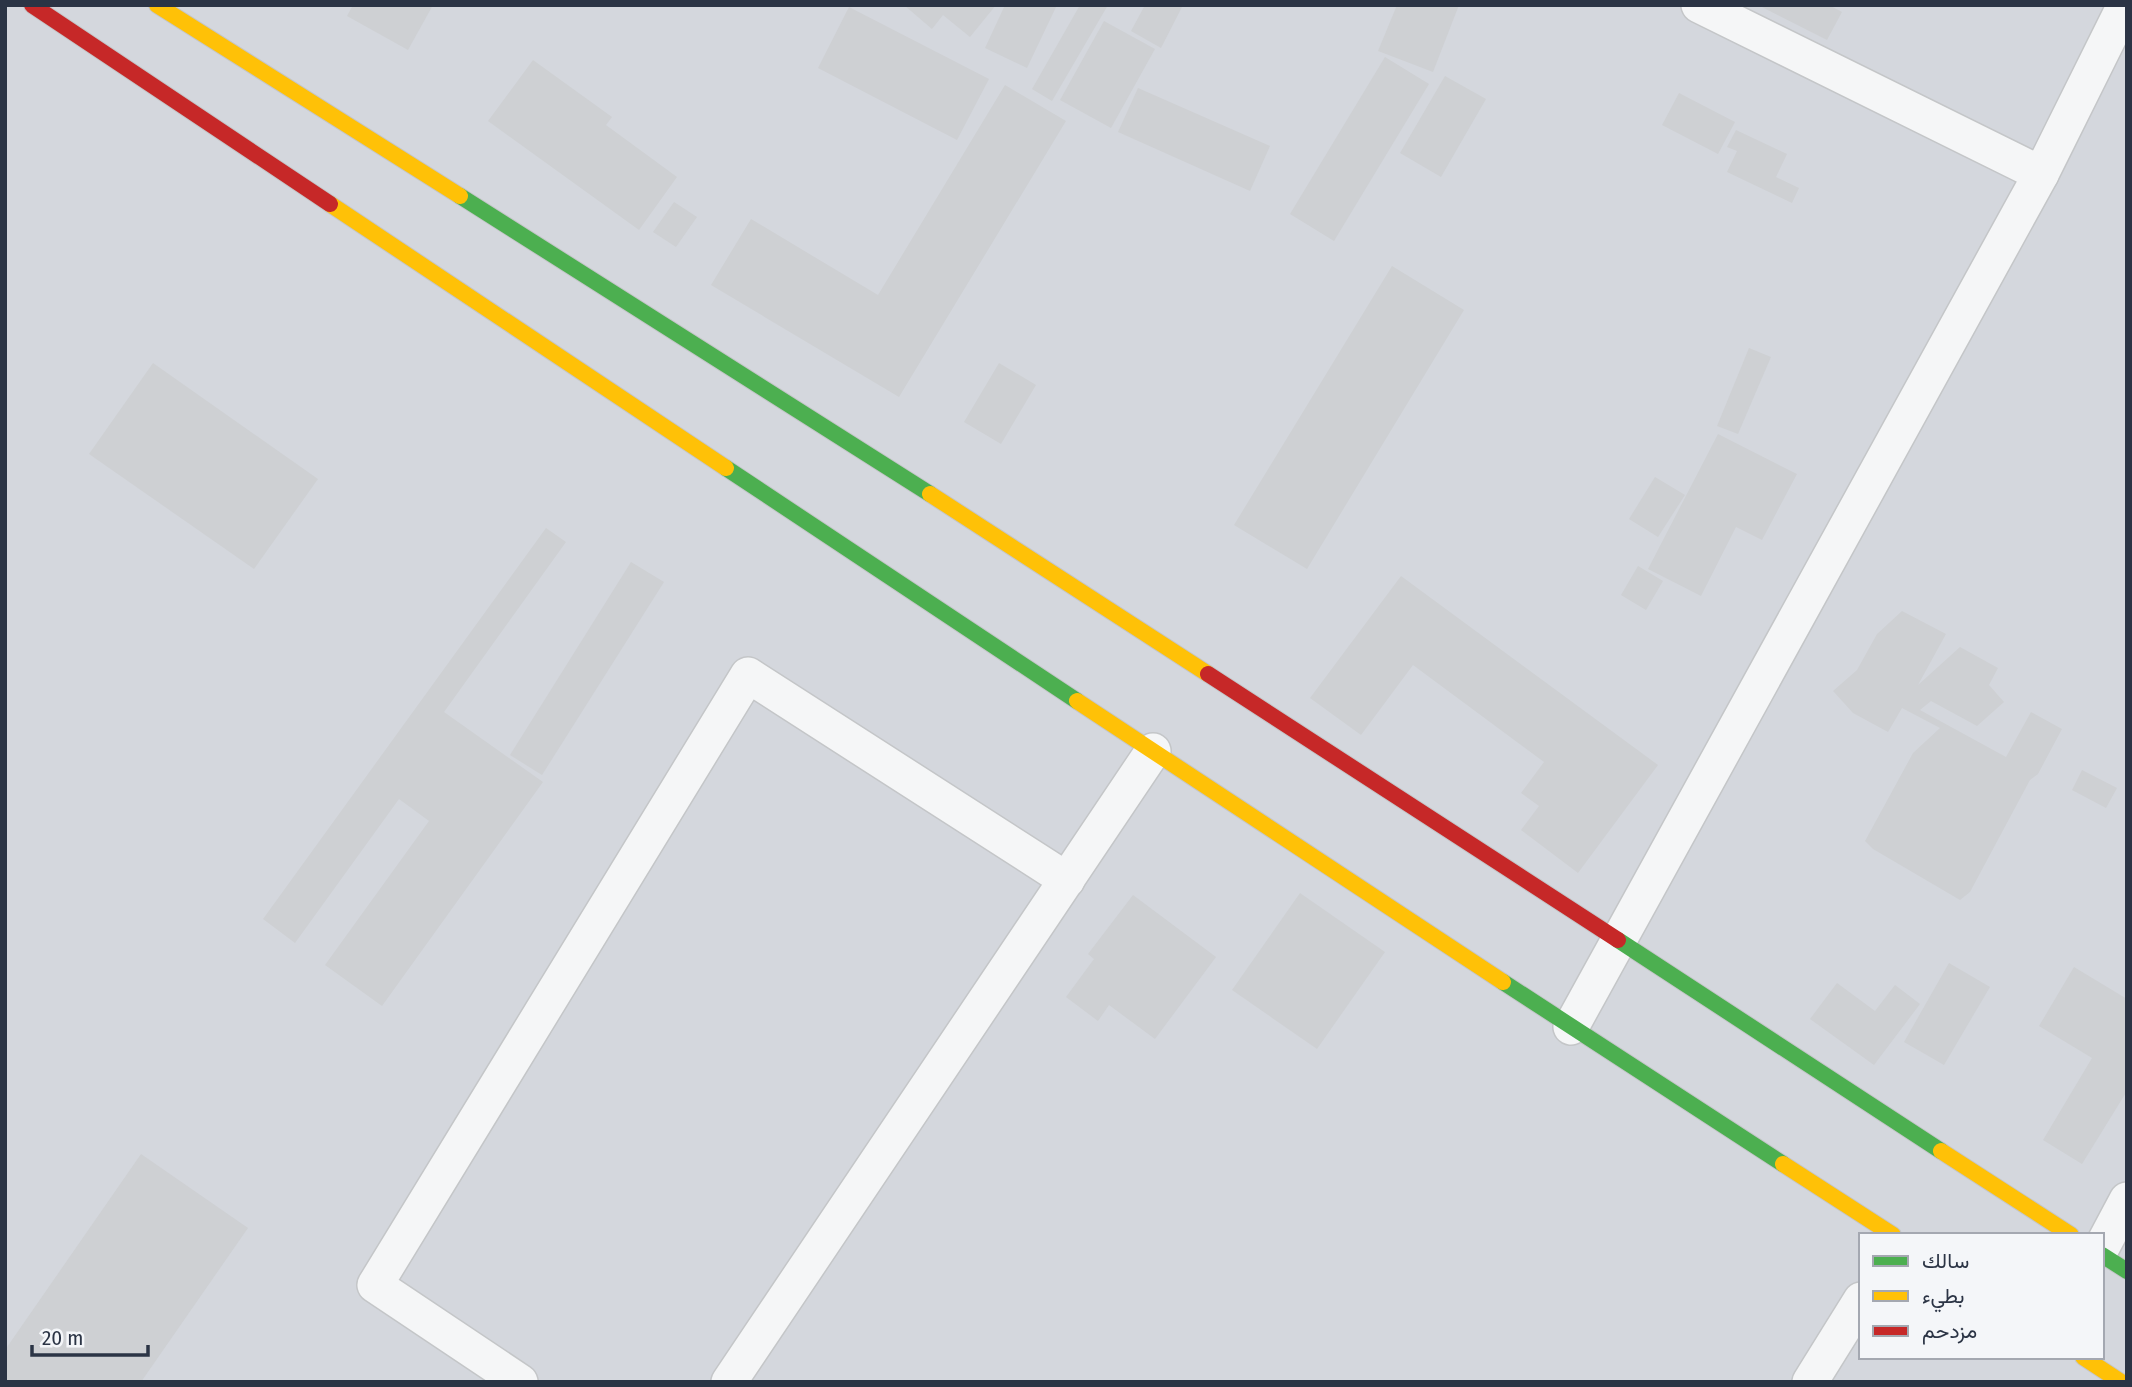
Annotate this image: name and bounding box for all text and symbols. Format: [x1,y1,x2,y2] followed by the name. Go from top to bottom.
[1859,1233,2104,1359] legend
[1922,1248,1969,1274] text: سالك
[1922,1283,1965,1313] text: بطيء
[32,1314,147,1358] scale bar
[1922,1318,1977,1345] text: مزدحم
[42,1325,83,1351] text: 20 m

